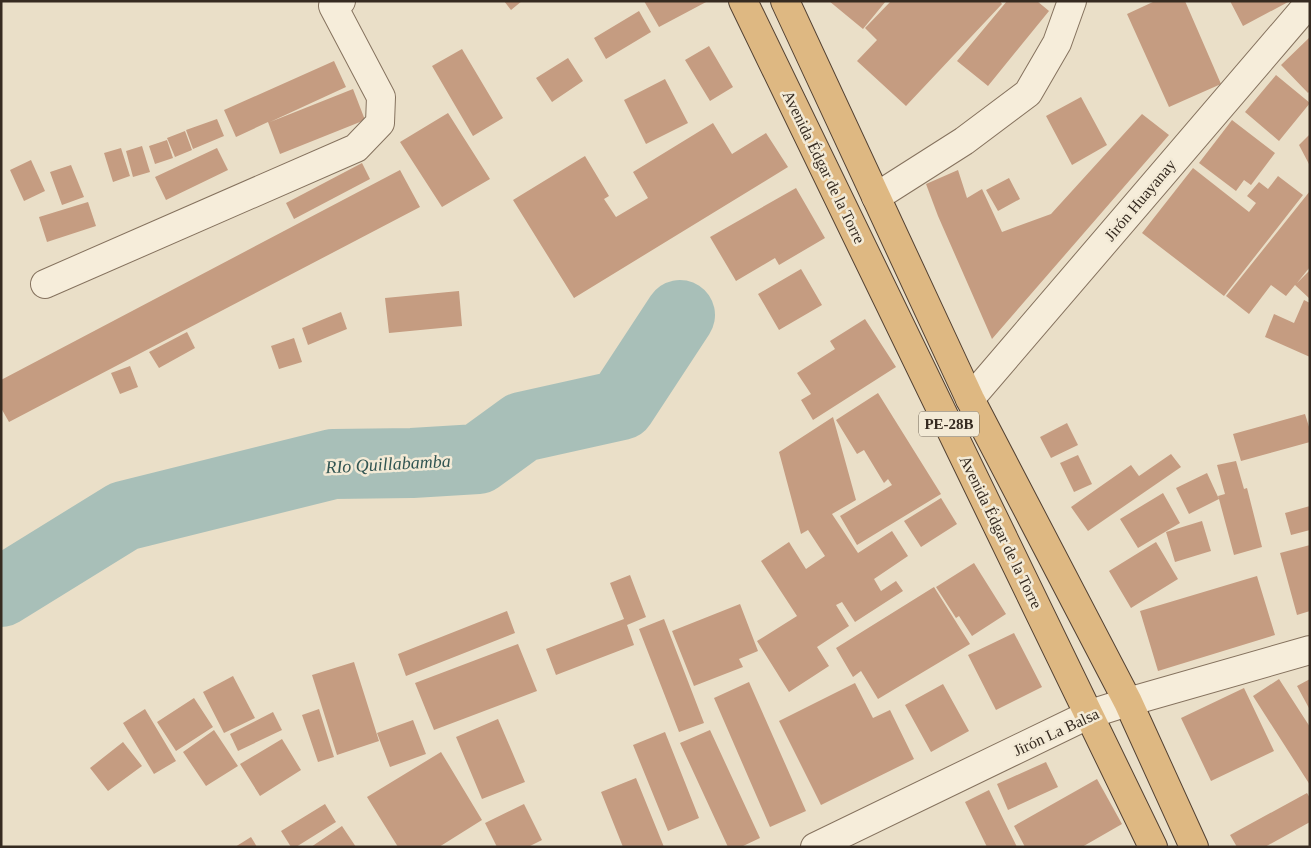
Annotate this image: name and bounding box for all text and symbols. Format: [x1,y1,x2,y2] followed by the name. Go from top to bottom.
[779,87,869,247] street label: Avenida Édgar de la Torre
[1101,156,1180,245] street label: Jirón Huayanay
[919,412,979,436] road number: PE-28B
[324,451,451,477] water label: RIo Quillabamba
[956,452,1046,612] street label: Avenida Édgar de la Torre
[1011,705,1101,759] street label: Jirón La Balsa

